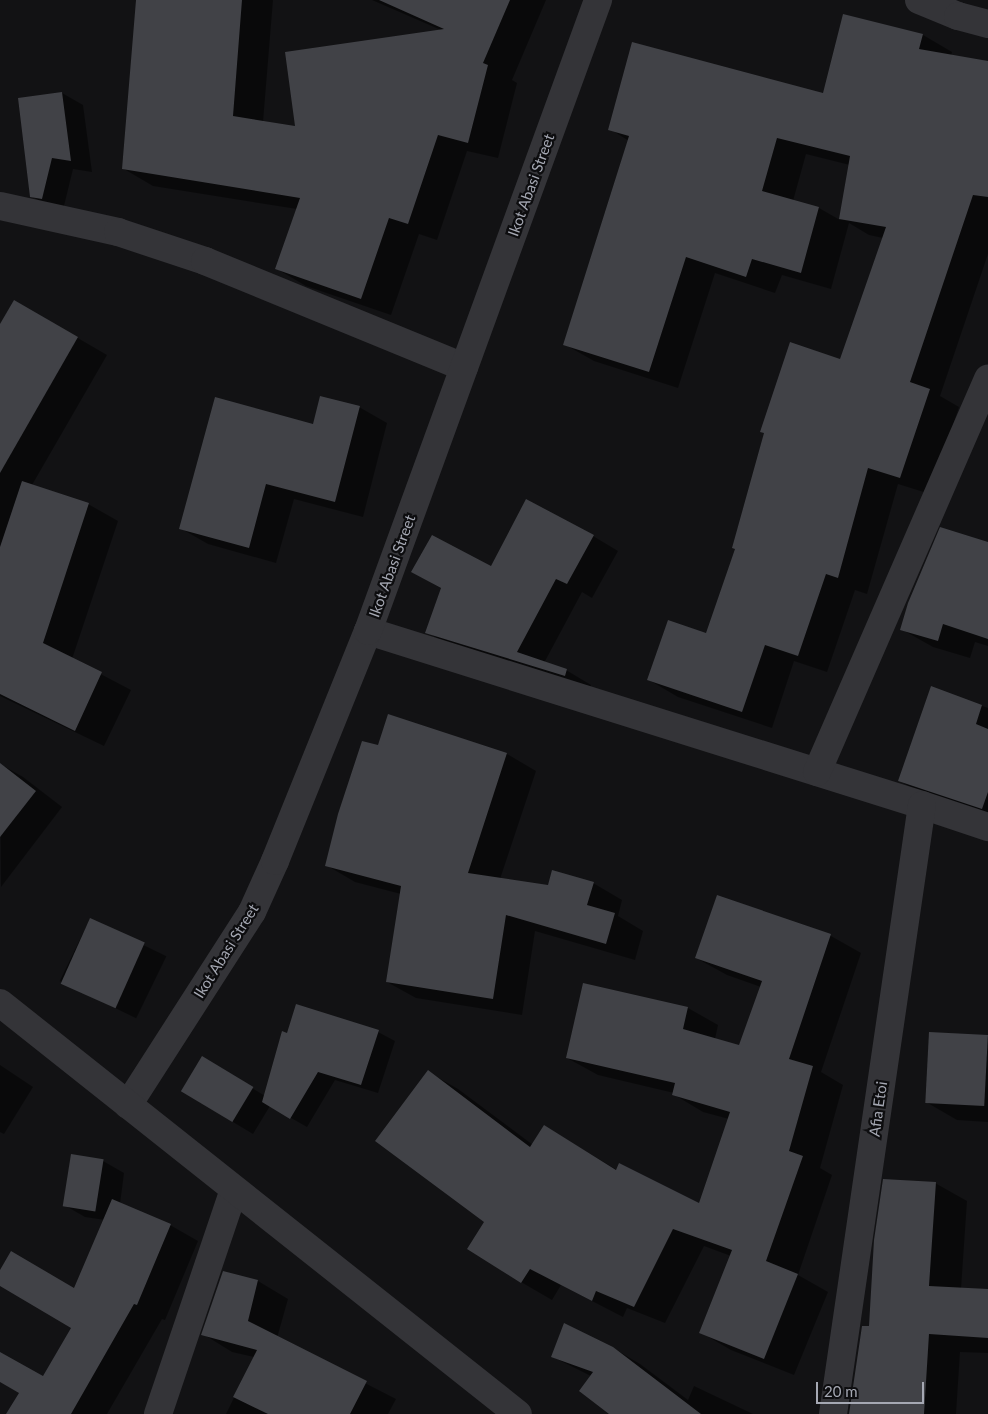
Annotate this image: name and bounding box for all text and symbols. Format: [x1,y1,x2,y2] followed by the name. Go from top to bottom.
[504,131,558,239] street label: Ikot Abasi Street
[365,512,419,620] street label: Ikot Abasi Street
[190,900,262,1002] street label: Ikot Abasi Street
[865,1080,891,1138] street label: Afia Etoi
[818,1372,926,1404] scale bar
[824,1382,858,1400] text: 20 m

